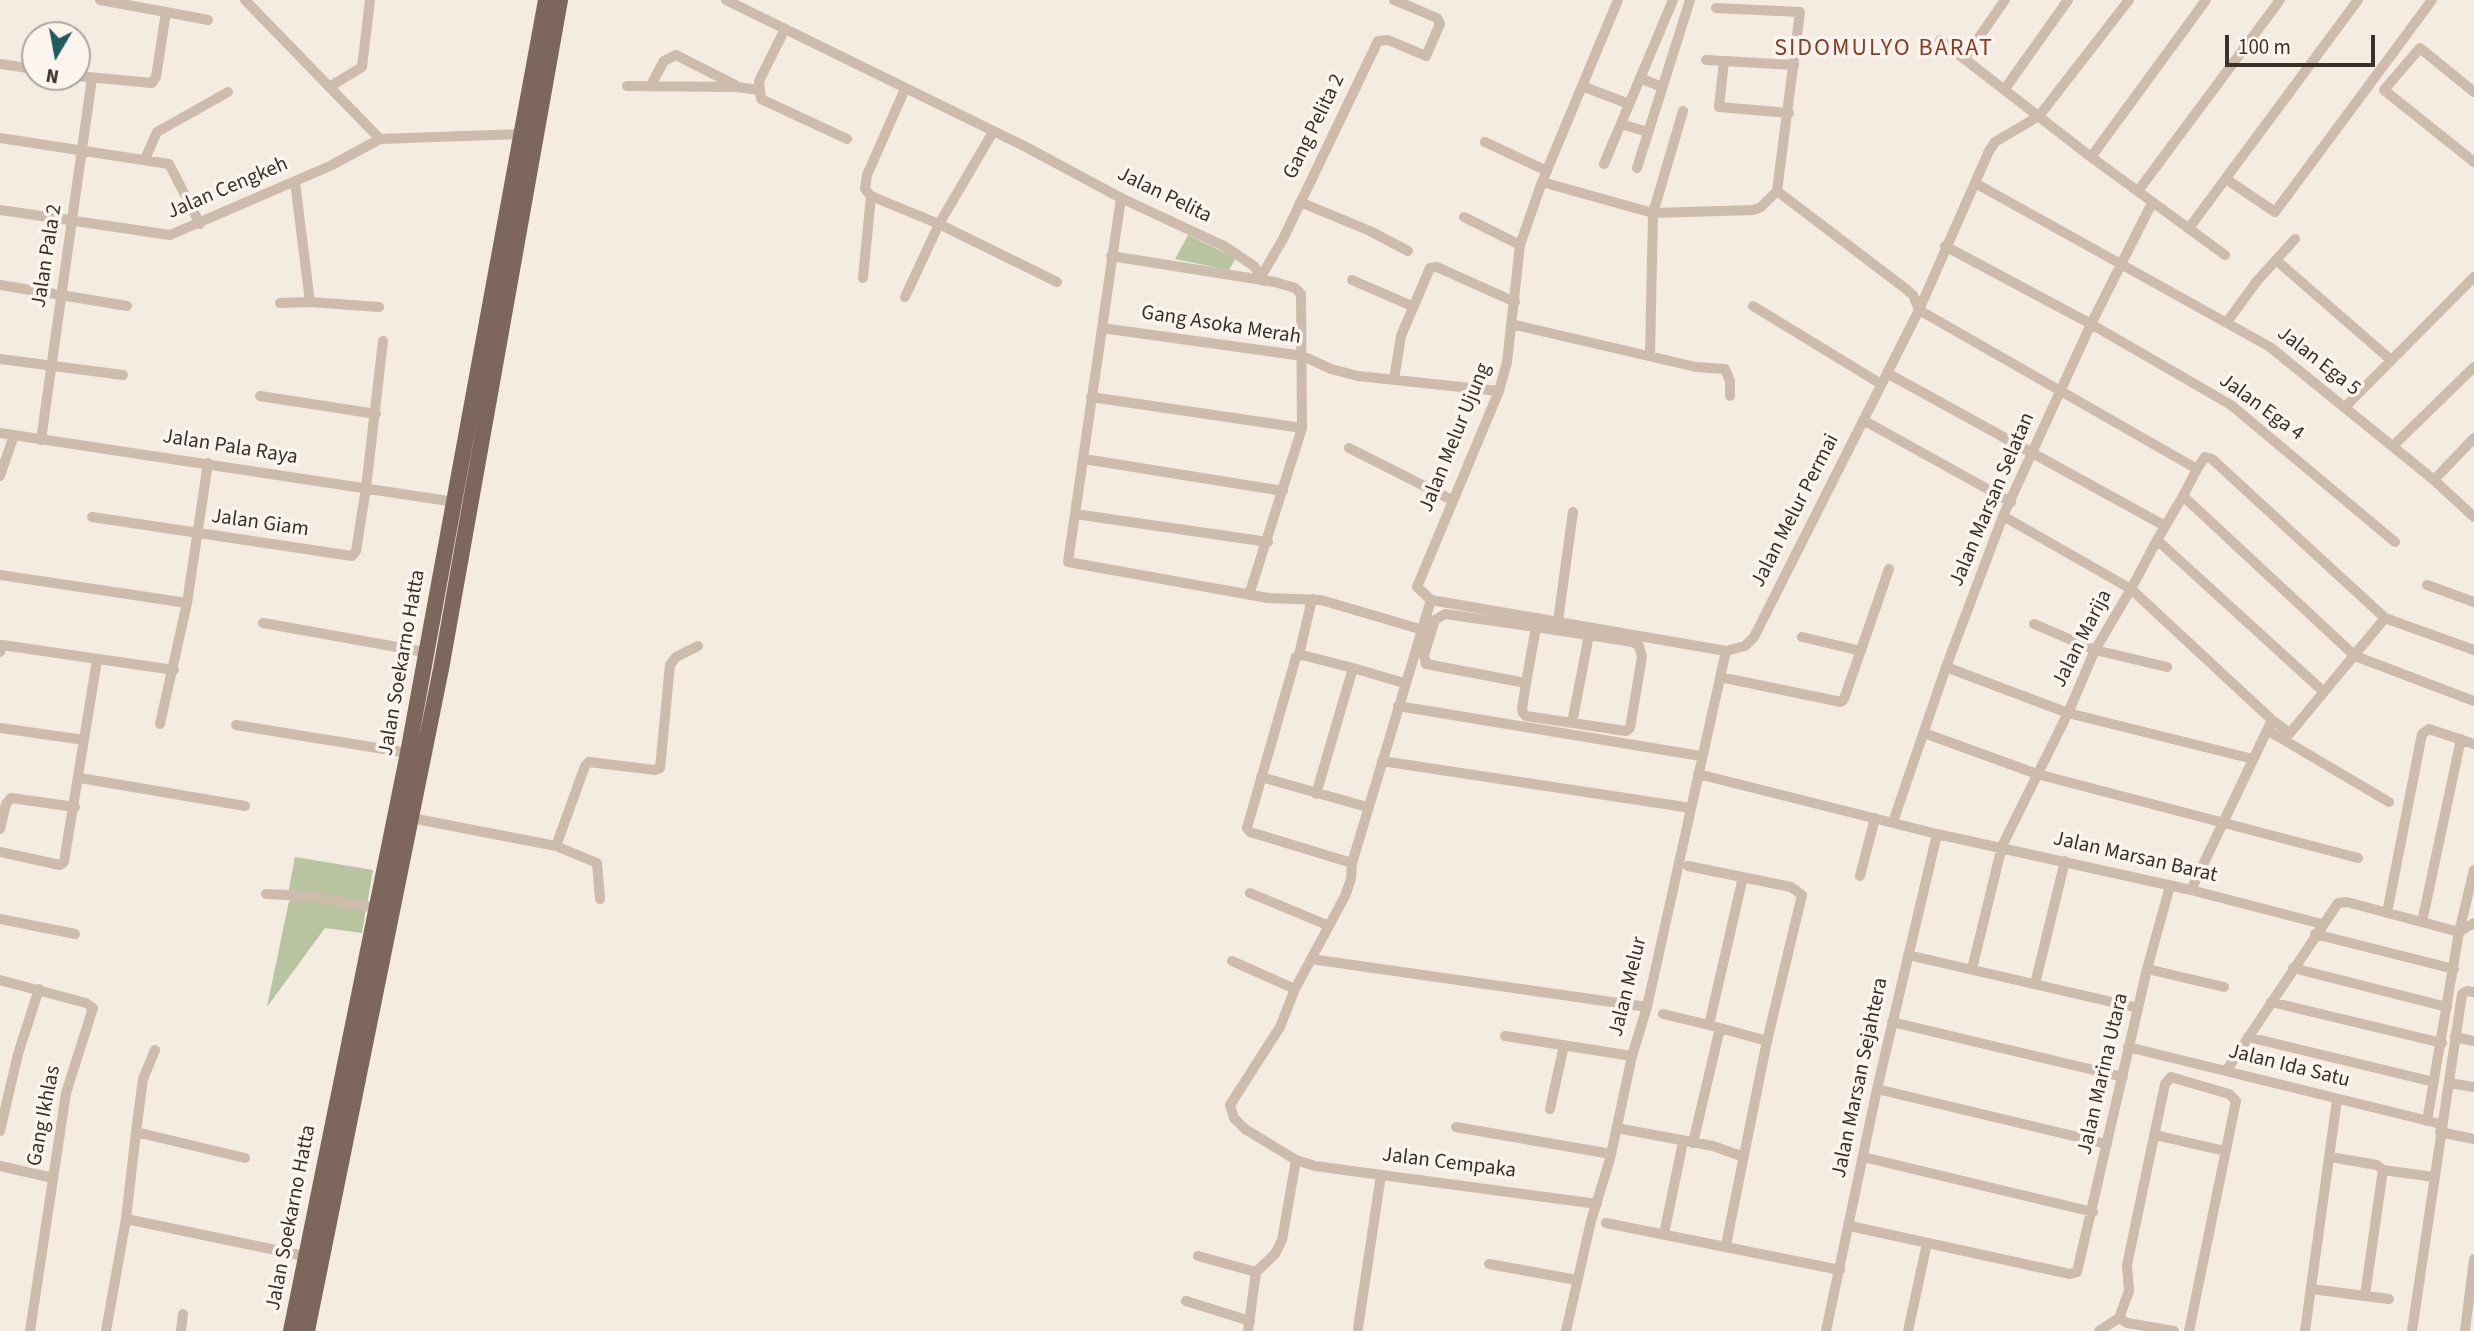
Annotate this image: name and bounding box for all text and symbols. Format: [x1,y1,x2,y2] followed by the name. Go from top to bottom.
[21,21,91,91] north arrow
[2229,21,2380,65] scale bar
[2238,32,2291,62] text: 100 m
[1776,36,1992,64] district label: SIDOMULYO BARAT
[44,61,61,90] text: N
[1279,70,1351,184] street label: Gang Pelita 2
[164,152,292,226] street label: Jalan Cengkeh
[1113,162,1215,230] street label: Jalan Pelita
[27,202,69,310] street label: Jalan Pala 2
[1139,301,1303,351] street label: Gang Asoka Merah
[2271,322,2365,402] street label: Jalan Ega 5
[1415,360,1497,516] street label: Jalan Melur Ujung
[2214,369,2308,447] street label: Jalan Ega 4
[1945,409,2041,591] street label: Jalan Marsan Selatan
[161,425,299,471] street label: Jalan Pala Raya
[1747,430,1845,592] street label: Jalan Melur Permai
[210,505,310,543] street label: Jalan Giam
[374,568,432,758] street label: Jalan Soekarno Hatta
[2048,586,2118,692] street label: Jalan Marija
[2051,827,2219,889] street label: Jalan Marsan Barat
[1604,934,1654,1040] street label: Jalan Melur
[1827,976,1895,1180] street label: Jalan Marsan Sejahtera
[2073,991,2135,1157] street label: Jalan Marina Utara
[2226,1040,2352,1094] street label: Jalan Ida Satu
[23,1064,67,1168] street label: Gang Ikhlas
[262,1123,322,1313] street label: Jalan Soekarno Hatta
[1381,1143,1517,1185] street label: Jalan Cempaka

